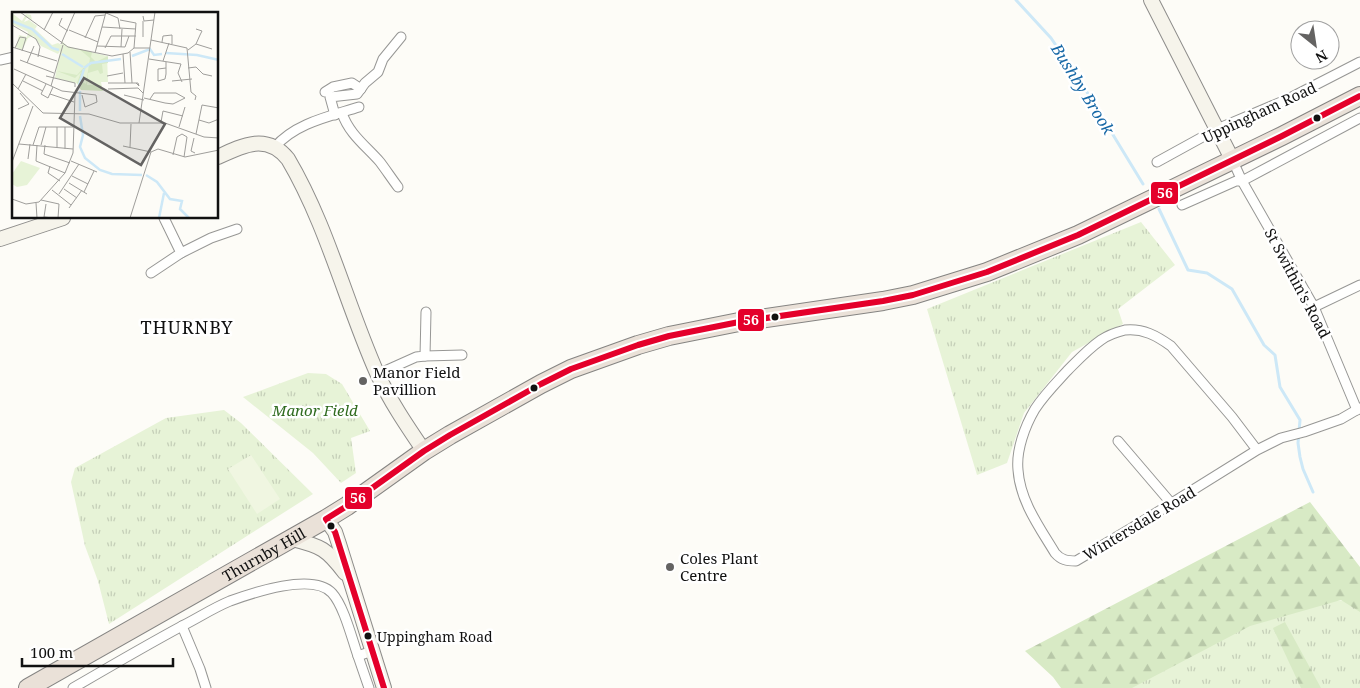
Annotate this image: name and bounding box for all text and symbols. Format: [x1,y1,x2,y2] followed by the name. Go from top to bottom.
[12,12,219,219] inset map
[1290,20,1340,70] north arrow
[1046,38,1120,139] water label: Bushby Brook
[1312,46,1331,68] text: N
[1199,77,1319,147] street label: Uppingham Road
[1312,113,1322,123] unlabelled marker
[1150,181,1179,205] line badge: 56
[1157,183,1173,202] text: 56
[1261,224,1335,342] street label: St Swithin's Road
[737,308,765,332] line badge: 56
[743,310,759,329] text: 56
[770,312,780,322] unlabelled marker
[140,315,234,339] district label: THURNBY
[373,362,460,399] place label: Manor Field Pavillion
[357,375,369,387] marker: Manor Field Pavillion
[529,383,539,393] unlabelled marker
[271,400,358,420] park label: Manor Field
[1079,482,1199,564] street label: Wintersdale Road
[344,486,373,510] line badge: 56
[350,488,366,507] text: 56
[326,521,336,531] unlabelled marker
[219,523,309,586] street label: Thurnby Hill
[680,548,758,585] place label: Coles Plant Centre
[664,561,676,573] marker: Coles Plant Centre
[377,627,493,646] place label: Uppingham Road
[363,631,373,641] marker: Uppingham Road
[22,636,174,668] scale bar
[30,642,73,662] text: 100 m

